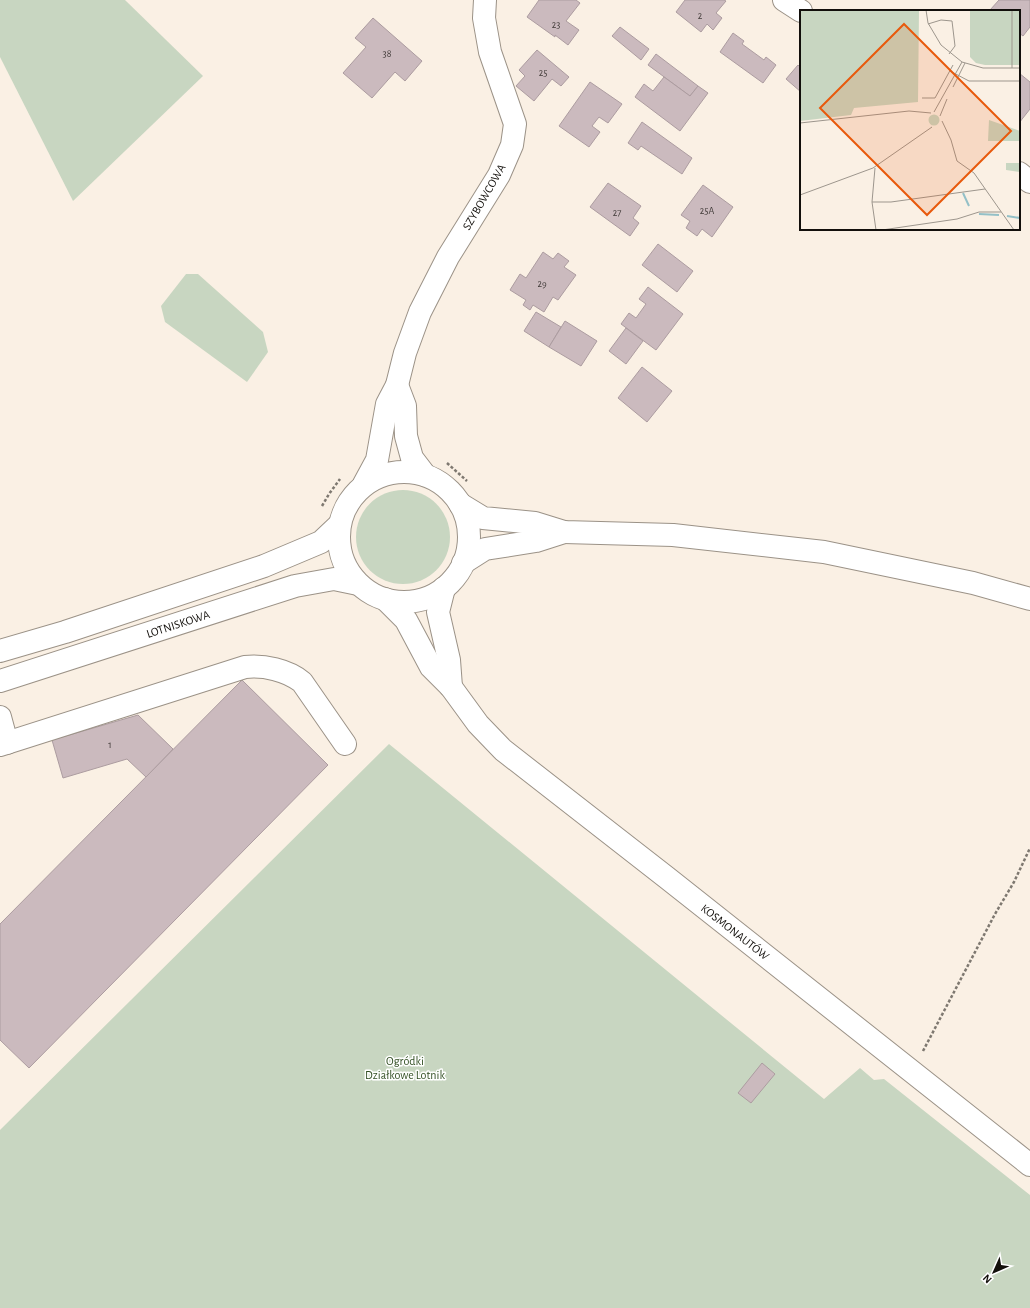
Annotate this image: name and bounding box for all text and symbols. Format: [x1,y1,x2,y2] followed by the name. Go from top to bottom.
[800,10,1020,230] inset map
[698,11,703,21] house number: 2
[552,20,560,30] house number: 23
[383,49,392,59] house number: 38
[539,68,547,78] house number: 25
[460,162,508,232] street label: SZYBOWCOWA
[700,206,714,216] house number: 25A
[613,208,621,218] house number: 27
[537,279,547,289] house number: 29
[145,608,211,640] street label: LOTNISKOWA
[108,740,112,750] house number: 1
[699,901,772,962] street label: KOSMONAUTÓW
[365,1055,445,1081] park label: Ogródki Działkowe Lotnik
[974,1252,1014,1292] north arrow
[981,1272,994,1285] text: N

